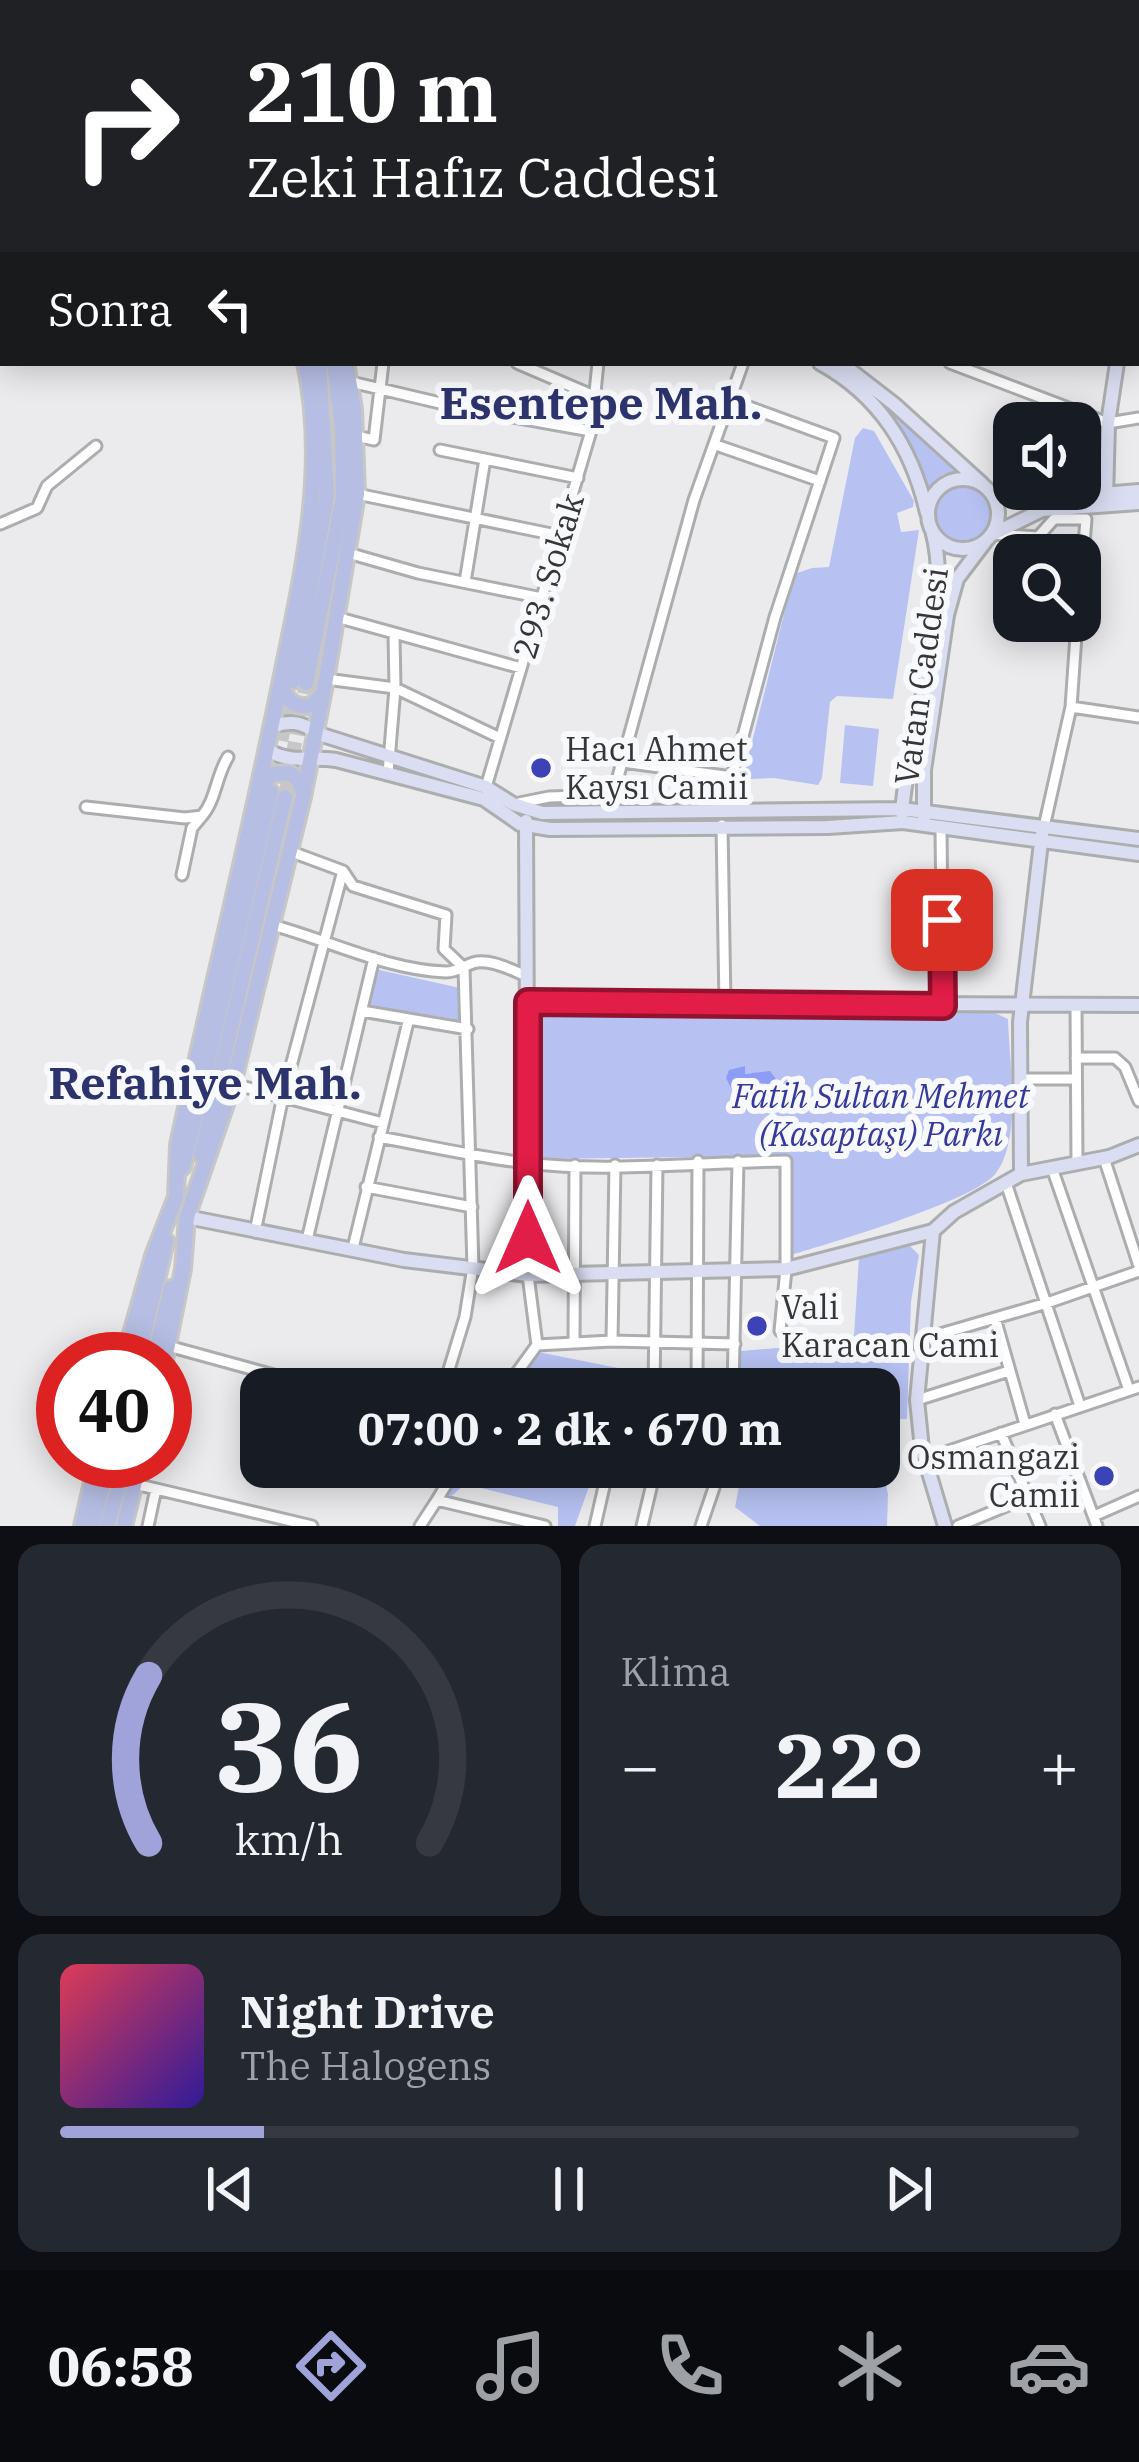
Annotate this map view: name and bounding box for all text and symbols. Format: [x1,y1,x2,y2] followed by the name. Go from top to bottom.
[246,36,498,145] text: 210 m
[48,48,204,204] icon: right
[246,142,719,212] text: Zeki Hafız Caddesi
[197,276,263,342] icon: left
[48,280,173,338] text: Sonra
[439,373,763,431] district label: Esentepe Mah.
[993,402,1101,642] map controls
[993,402,1101,510] button: sound
[502,488,593,664] street label: 293. Sokak
[993,534,1101,642] button: search
[884,564,957,788] street label: Vatan Caddesi
[565,727,748,808] place label: Hacı Ahmet Kaysı Camii
[528,755,554,781] marker: Hacı Ahmet Kaysı Camii
[891,869,993,971] pin
[909,887,975,953] icon: arrive
[48,1053,362,1111] district label: Refahiye Mah.
[732,1074,1031,1155] park label: Fatih Sultan Mehmet (Kasaptaşı) Parkı
[465,1175,591,1301] position arrow
[781,1285,999,1366] place label: Vali Karacan Cami
[744,1313,770,1339] marker: Vali Karacan Cami
[36,1332,192,1488] speed limit sign: 40
[358,1399,782,1457] text: 07:00 · 2 dk · 670 m
[907,1435,1080,1516] place label: Osmangazi Camii
[1091,1463,1117,1489] marker: Osmangazi Camii
[621,1646,731,1697] text: Klima
[214,1664,364,1826] text: 36
[775,1706,925,1823] text: 22°
[621,1722,660,1808] text: −
[1039,1722,1079,1808] text: +
[235,1811,343,1867] text: km/h
[240,1982,495,2040] text: Night Drive
[240,2040,491,2091] text: The Halogens
[197,2156,263,2222] icon: previous
[536,2156,602,2222] icon: pause
[876,2156,942,2222] icon: next
[289,2324,373,2408] icon: directions
[469,2324,553,2408] icon: music
[648,2324,732,2408] icon: phone
[828,2324,912,2408] icon: climate
[1007,2324,1091,2408] icon: car
[48,2331,194,2401] text: 06:58

